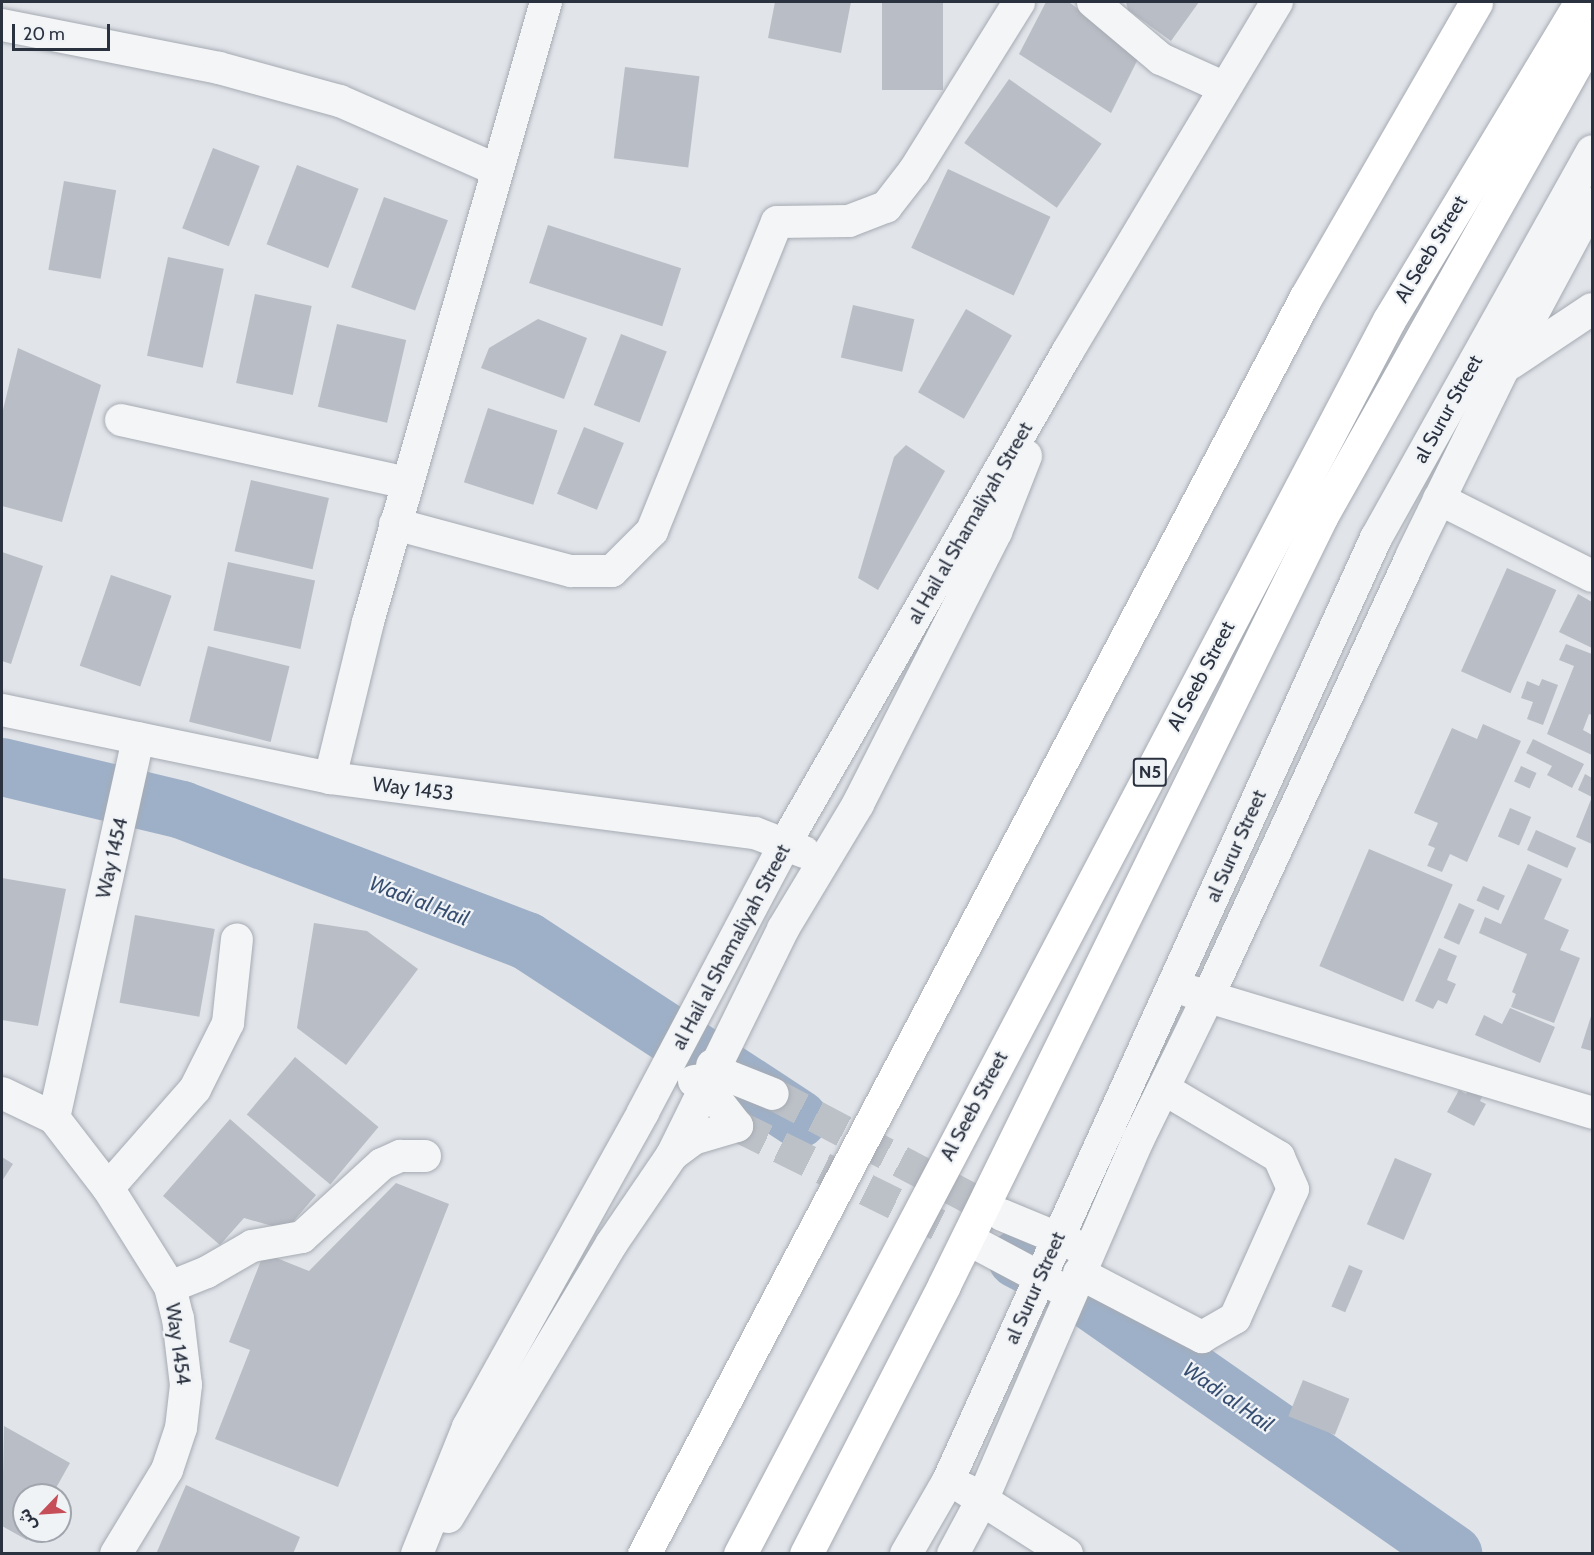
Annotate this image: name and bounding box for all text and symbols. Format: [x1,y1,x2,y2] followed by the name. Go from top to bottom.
[15,12,112,50] scale bar
[23,23,65,45] text: 20 m
[1390,191,1472,307] street label: Al Seeb Street
[1408,351,1488,467] street label: al Surur Street
[902,418,1038,628] street label: al Hail al Shamaliyah Street
[1162,617,1240,735] street label: Al Seeb Street
[1132,757,1168,787] road number: N5
[371,772,455,806] street label: Way 1453
[1201,786,1271,906] street label: al Surur Street
[91,815,133,901] street label: Way 1454
[667,840,795,1054] street label: al Hail al Shamaliyah Street
[366,871,472,931] water label: Wadi al Hail
[935,1047,1013,1165] street label: Al Seeb Street
[1000,1228,1070,1348] street label: al Surur Street
[160,1302,196,1386] street label: Way 1454
[1178,1357,1278,1437] water label: Wadi al Hail
[12,1483,72,1543] north arrow
[14,1506,40,1534] text: ش

